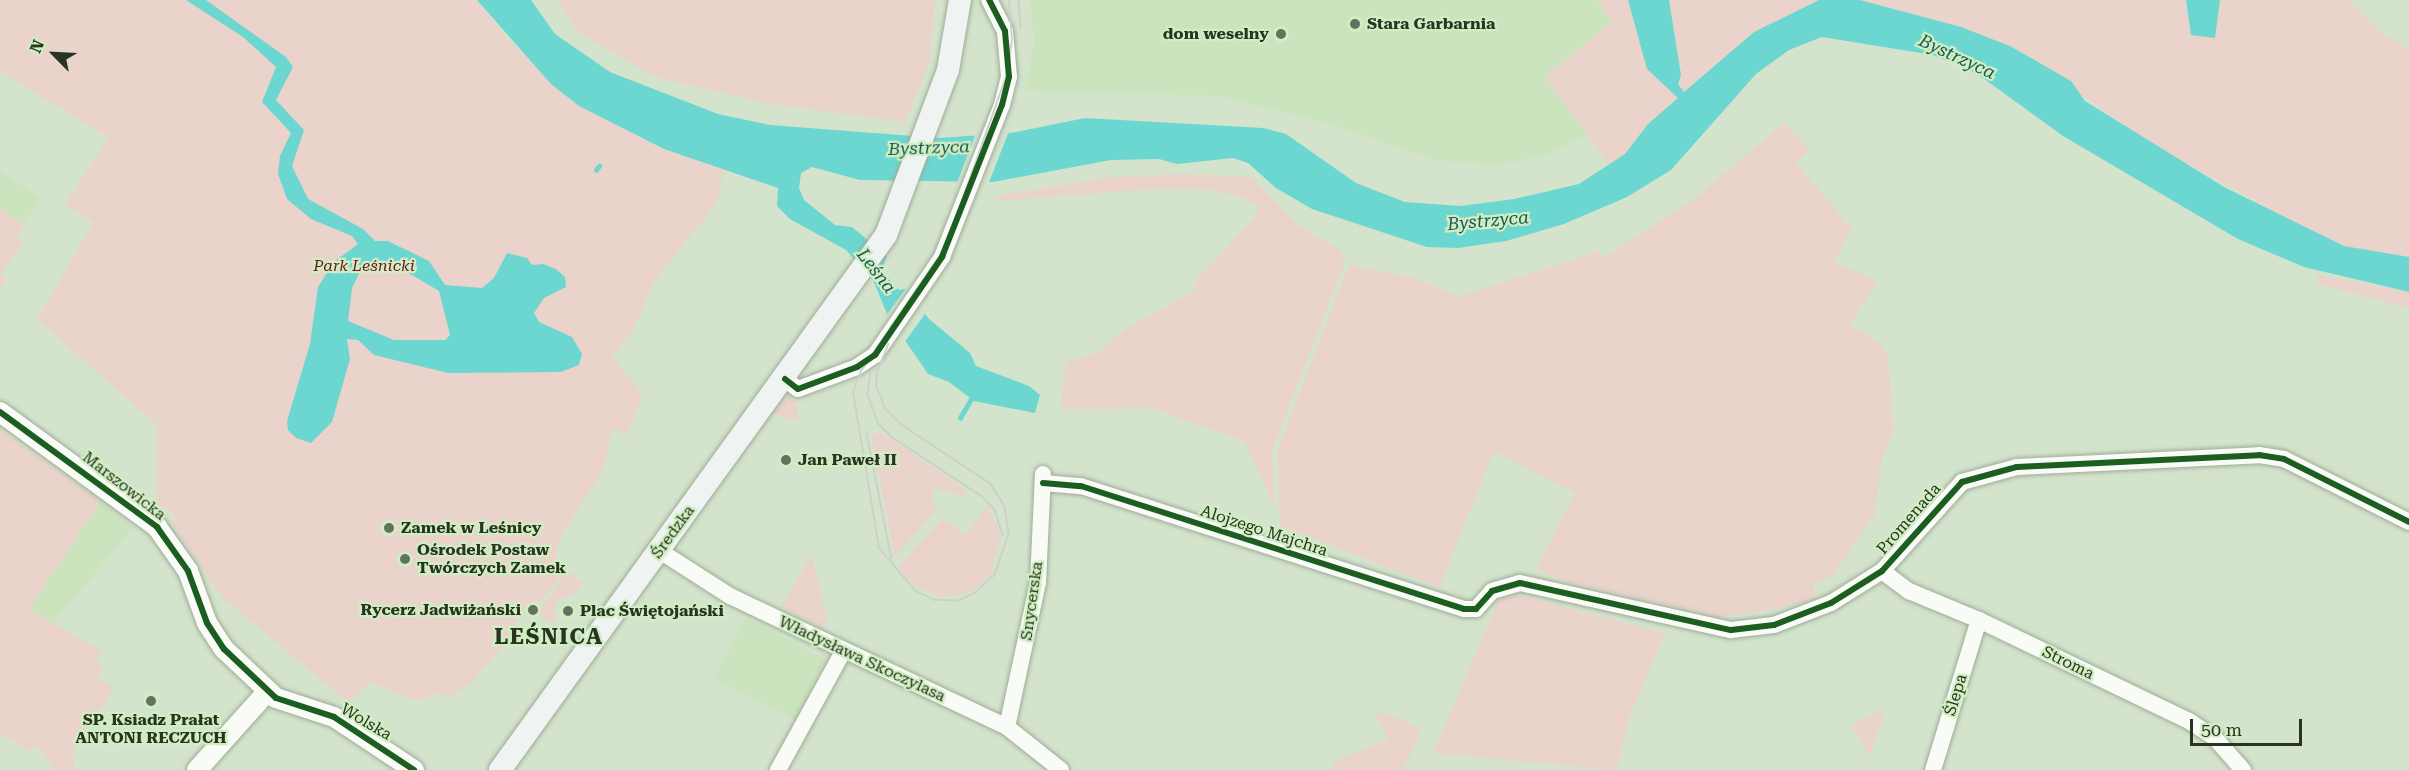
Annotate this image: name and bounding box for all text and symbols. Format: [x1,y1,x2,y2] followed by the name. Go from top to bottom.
[1367,14,1495,34] place label: Stara Garbarnia
[1348,17,1362,31] marker: Stara Garbarnia
[24,24,84,84] north arrow
[1163,24,1269,44] place label: dom weselny
[1274,27,1288,41] marker: dom weselny
[1915,30,1999,84] water label: Bystrzyca
[26,37,48,56] text: N
[888,136,970,160] water label: Bystrzyca
[1446,207,1530,235] water label: Bystrzyca
[852,244,900,298] water label: Leśna
[313,256,415,276] park label: Park Leśnicki
[79,448,169,524] street label: Marszowicka
[798,450,897,470] place label: Jan Paweł II
[779,453,793,467] marker: Jan Paweł II
[1873,480,1945,558] street label: Promenada
[1198,501,1330,561] street label: Alojzego Majchra
[647,502,699,562] street label: Średzka
[401,518,541,538] place label: Zamek w Leśnicy
[382,521,396,535] marker: Zamek w Leśnicy
[417,540,566,578] place label: Ośrodek Postaw Twórczych Zamek
[398,552,412,566] marker: Ośrodek Postaw Twórczych Zamek
[1017,560,1047,642] street label: Snycerska
[360,600,521,620] place label: Rycerz Jadwiżański
[580,601,724,621] place label: Plac Świętojański
[526,603,540,617] marker: Rycerz Jadwiżański
[561,604,575,618] marker: Plac Świętojański
[776,612,948,706] street label: Władysława Skoczylasa
[494,624,604,650] district label: LEŚNICA
[2039,642,2097,684] street label: Stroma
[1941,672,1971,718] street label: Ślepa
[144,694,158,708] marker: SP. Ksiadz Prałat ANTONI RECZUCH
[337,699,395,745] street label: Wolska
[2193,707,2306,745] scale bar
[75,710,227,748] place label: SP. Ksiadz Prałat ANTONI RECZUCH
[2201,719,2242,740] text: 50 m

